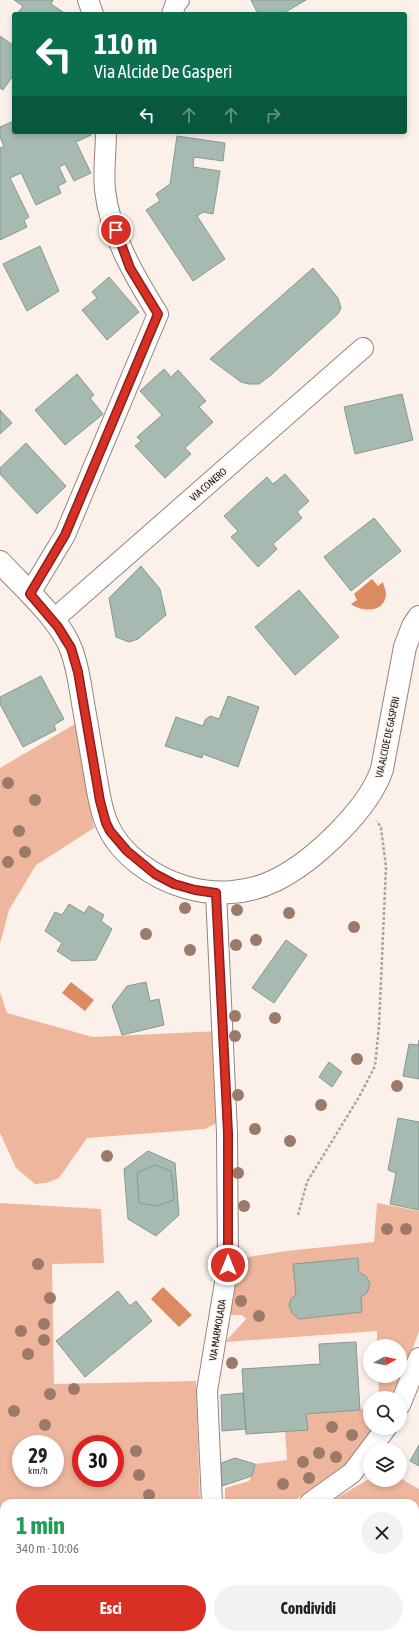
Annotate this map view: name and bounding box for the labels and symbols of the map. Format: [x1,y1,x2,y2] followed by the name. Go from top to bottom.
[99,213,133,247] pin
[188,465,229,503] street label: VIA CONERO
[373,695,401,779] street label: VIA ALCIDE DE GASPERI
[207,1244,249,1286] position arrow
[207,1298,228,1362] street label: VIA MARMOLADA
[363,1339,407,1383] north arrow
[72,1435,124,1487] speed limit sign: 30

